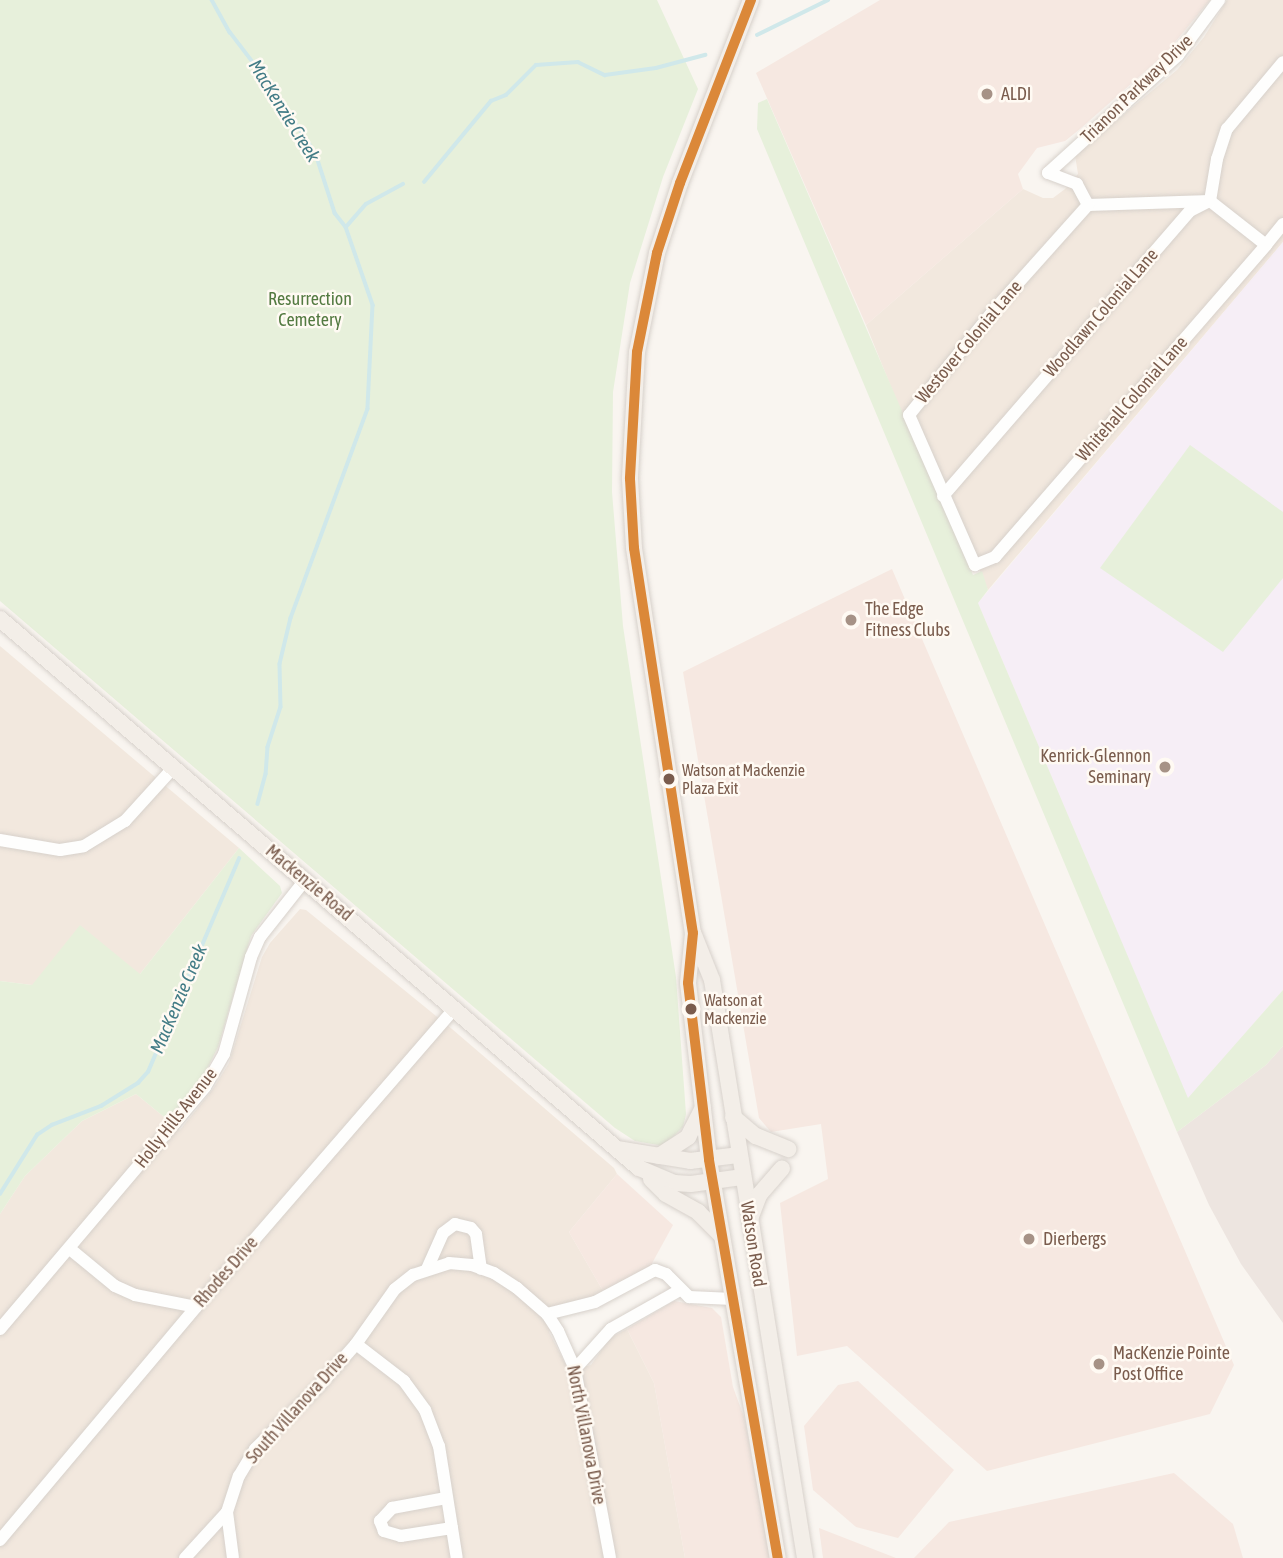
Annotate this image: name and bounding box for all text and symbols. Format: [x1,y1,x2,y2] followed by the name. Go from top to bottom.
[1077,30,1197,148] street label: Trianon Parkway Drive
[243,56,325,166] water label: MacKenzie Creek
[1001,83,1031,105] place label: ALDI
[979,86,995,102] marker: ALDI
[1039,244,1163,382] street label: Woodlawn Colonial Lane
[911,276,1027,408] street label: Westover Colonial Lane
[268,289,352,332] park label: Resurrection Cemetery
[1072,332,1192,466] street label: Whitehall Colonial Lane
[865,599,950,642] place label: The Edge Fitness Clubs
[843,612,859,628] marker: The Edge Fitness Clubs
[1040,746,1151,788] place label: Kenrick-Glennon Seminary
[1157,759,1173,775] marker: Kenrick-Glennon Seminary
[682,760,805,798] place label: Watson at Mackenzie Plaza Exit
[662,772,676,786] marker: Watson at Mackenzie Plaza Exit
[261,840,357,926] street label: Mackenzie Road
[146,941,212,1057] water label: MacKenzie Creek
[704,990,767,1028] place label: Watson at Mackenzie
[684,1002,698,1016] marker: Watson at Mackenzie
[130,1064,222,1172] street label: Holly Hills Avenue
[736,1200,770,1288] street label: Watson Road
[1043,1228,1106,1250] place label: Dierbergs
[1021,1231,1037,1247] marker: Dierbergs
[189,1232,263,1312] street label: Rhodes Drive
[1113,1343,1230,1386] place label: MacKenzie Pointe Post Office
[241,1348,353,1468] street label: South Villanova Drive
[1091,1356,1107,1372] marker: MacKenzie Pointe Post Office
[562,1363,610,1507] street label: North Villanova Drive

